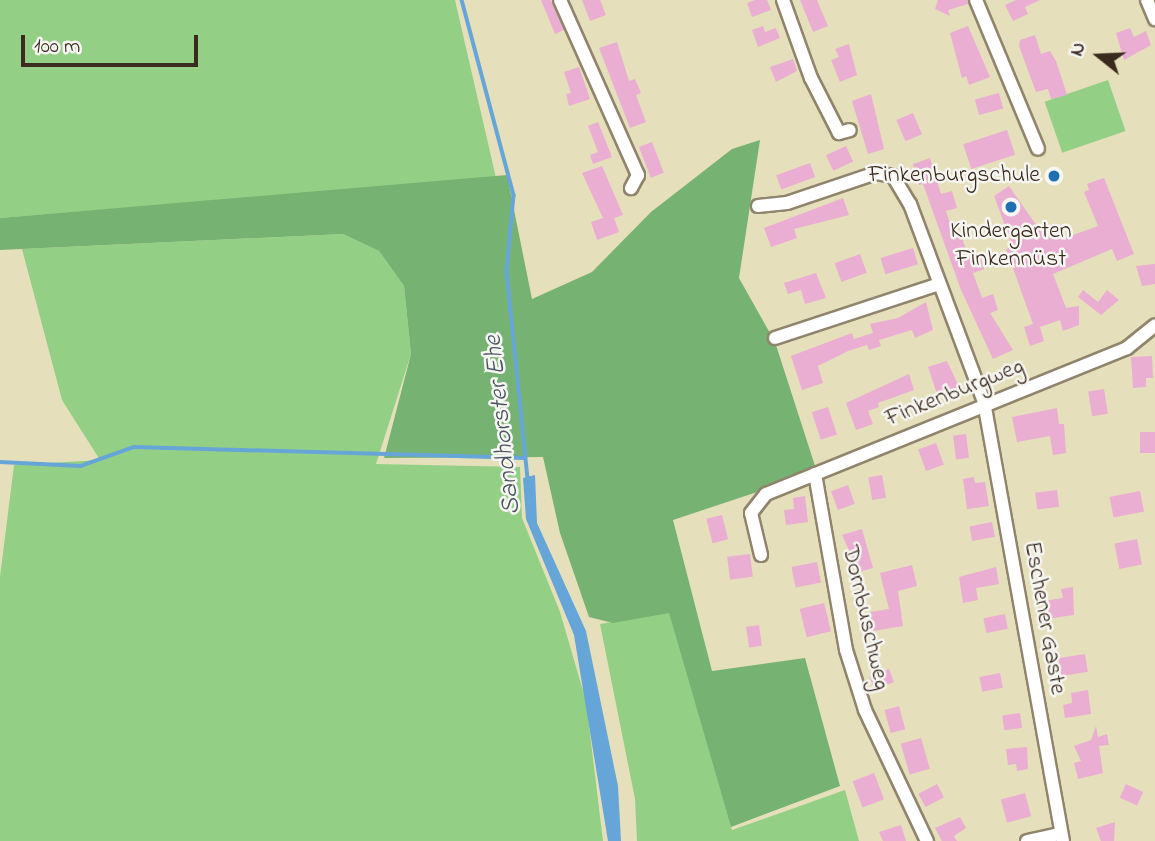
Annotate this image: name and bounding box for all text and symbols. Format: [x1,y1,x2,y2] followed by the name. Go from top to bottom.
[24,21,201,65] scale bar
[1064,21,1134,91] north arrow
[34,32,80,62] text: 100 m
[1064,39,1093,60] text: N
[868,162,1040,190] place label: Finkenburgschule
[1046,168,1062,184] marker: Finkenburgschule
[1003,199,1019,215] marker: Kindergarten Finkennüst
[950,218,1072,274] place label: Kindergarten Finkennüst
[479,334,529,516] water label: Sandhorster Ehe
[882,352,1028,434] street label: Finkenburgweg
[1016,539,1072,697] street label: Eschener Gaste
[834,543,896,693] street label: Dornbuschweg

